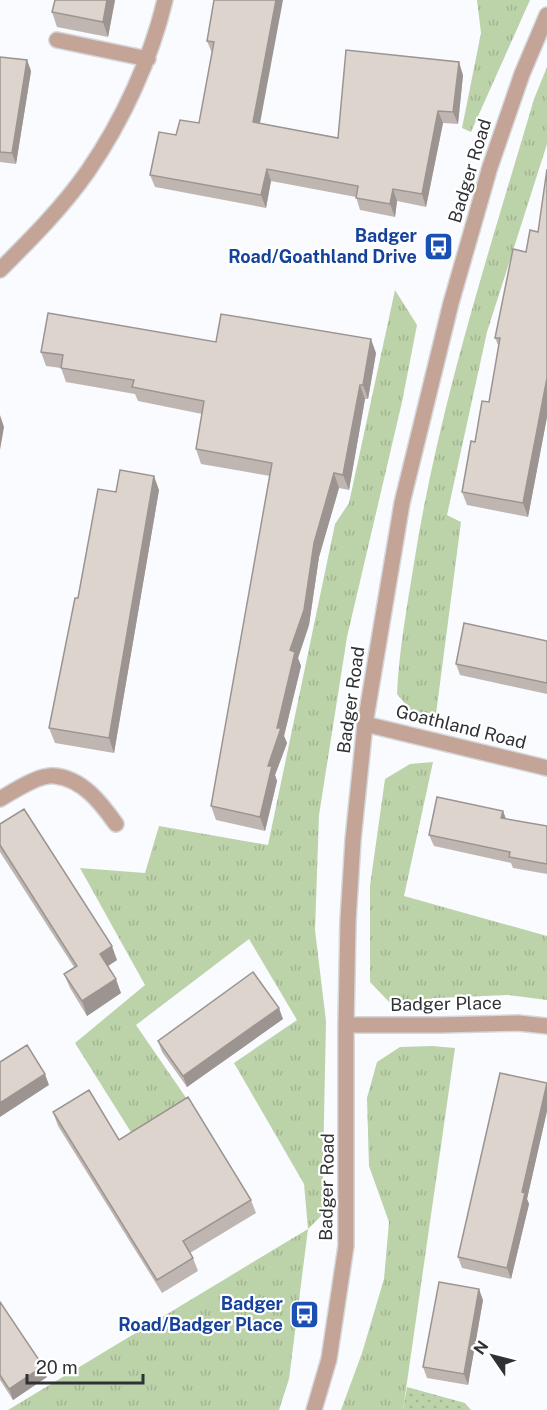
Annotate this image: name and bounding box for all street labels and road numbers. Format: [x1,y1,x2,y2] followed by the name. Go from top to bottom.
[444,116,495,226] street label: Badger Road
[333,645,368,755] street label: Badger Road
[394,700,529,753] street label: Goathland Road
[390,992,502,1015] street label: Badger Place
[315,1133,338,1241] street label: Badger Road

